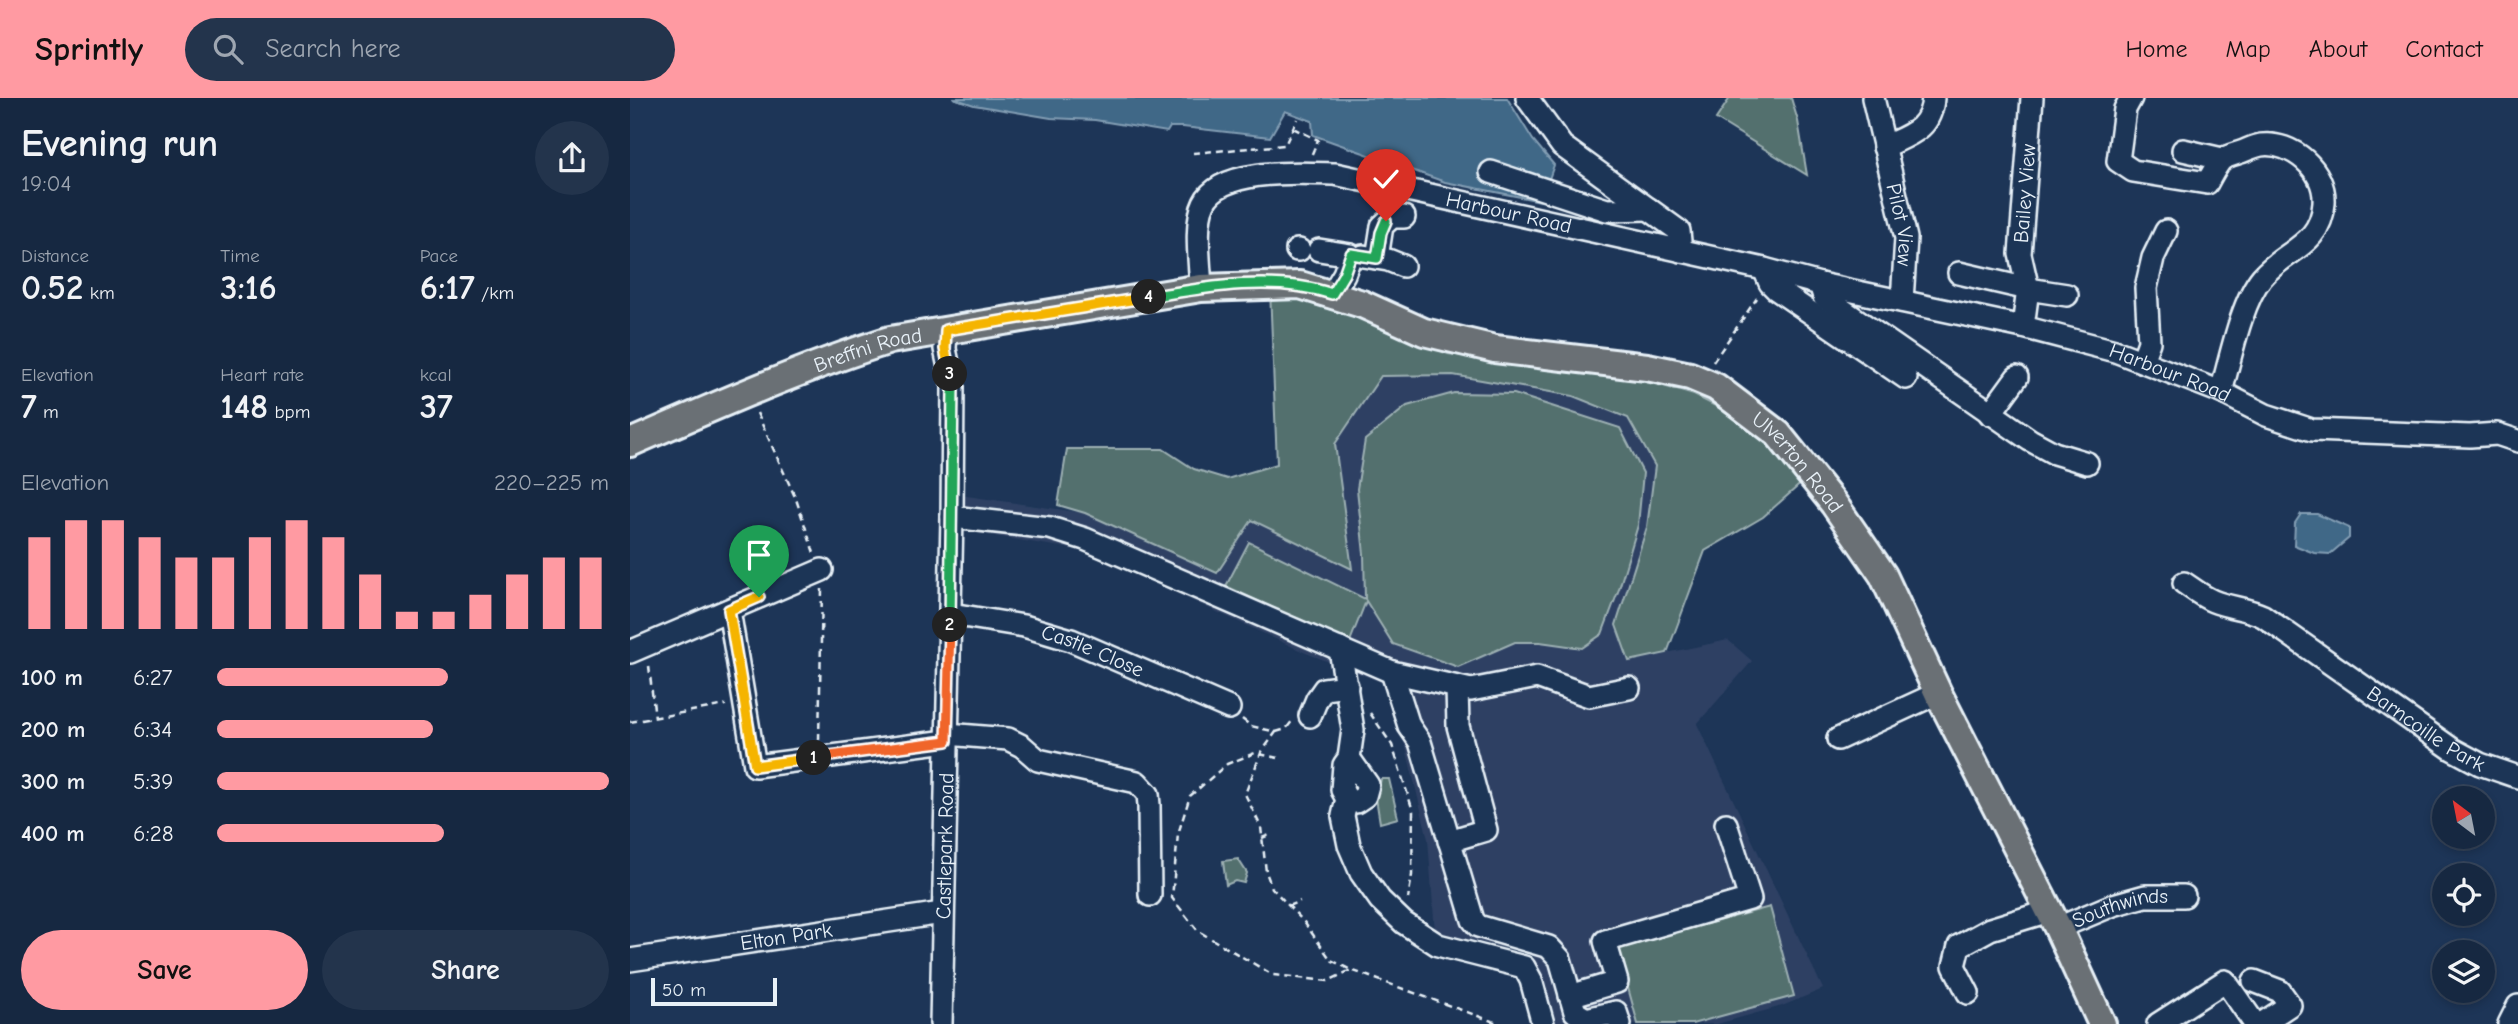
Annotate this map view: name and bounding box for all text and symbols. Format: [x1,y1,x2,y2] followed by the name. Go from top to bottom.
[185,18,675,81] search box
[35,30,143,68] text: Sprintly
[209,30,247,68] icon: search
[265,34,401,64] text: Search here
[2126,35,2187,63] text: Home
[2225,35,2271,63] text: Map
[2309,35,2367,63] text: About
[2405,35,2483,63] text: Contact
[535,121,609,195] button: share
[21,122,218,166] text: Evening run
[2009,143,2040,244] street label: Bailey View
[1356,149,1416,221] pin
[1367,160,1405,198] icon: check
[21,170,72,197] text: 19:04
[1881,181,1918,267] street label: Pilot View
[1444,187,1574,238] street label: Harbour Road
[21,245,89,267] text: Distance
[220,245,260,267] text: Time
[420,245,458,267] text: Pace
[21,267,83,308] text: 0.52
[220,267,277,308] text: 3:16
[420,267,475,308] text: 6:17
[1132,280,1166,314] pin: 4
[83,282,115,304] text: km
[475,282,514,304] text: /km
[1144,285,1153,307] text: 4
[810,323,924,377] street label: Breffni Road
[2106,338,2235,407] street label: Harbour Road
[932,356,968,392] pin: 3
[945,362,954,384] text: 3
[21,364,94,386] text: Elevation
[220,364,304,386] text: Heart rate
[420,364,452,386] text: kcal
[21,386,37,427] text: 7
[220,386,268,427] text: 148
[420,386,453,427] text: 37
[37,401,59,423] text: m
[268,401,310,423] text: bpm
[1747,407,1848,517] street label: Ulverton Road
[21,469,109,496] text: Elevation
[494,469,609,496] text: 220–225 m
[729,525,789,597] pin
[740,536,778,574] icon: arrive
[932,608,968,642] pin: 2
[945,613,954,635] text: 2
[1039,620,1148,682] street label: Castle Close
[21,664,83,691] text: 100 m
[133,664,173,691] text: 6:27
[2362,681,2489,777] street label: Barncoille Park
[21,716,85,743] text: 200 m
[133,716,172,743] text: 6:34
[796,740,832,776] pin: 1
[810,746,817,768] text: 1
[21,768,85,795] text: 300 m
[133,768,173,795] text: 5:39
[931,773,958,920] street label: Castlepark Road
[2432,786,2496,849] north arrow
[2432,786,2495,1003] map controls
[21,820,85,847] text: 400 m
[133,820,174,847] text: 6:28
[2432,863,2495,926] button: locate
[2068,884,2168,933] street label: Southwinds
[739,918,834,955] street label: Elton Park
[21,930,308,1010] button: Save
[322,930,609,1010] button: Share
[2432,940,2495,1003] button: layers
[651,975,777,1007] scale bar
[662,979,706,1001] text: 50 m

